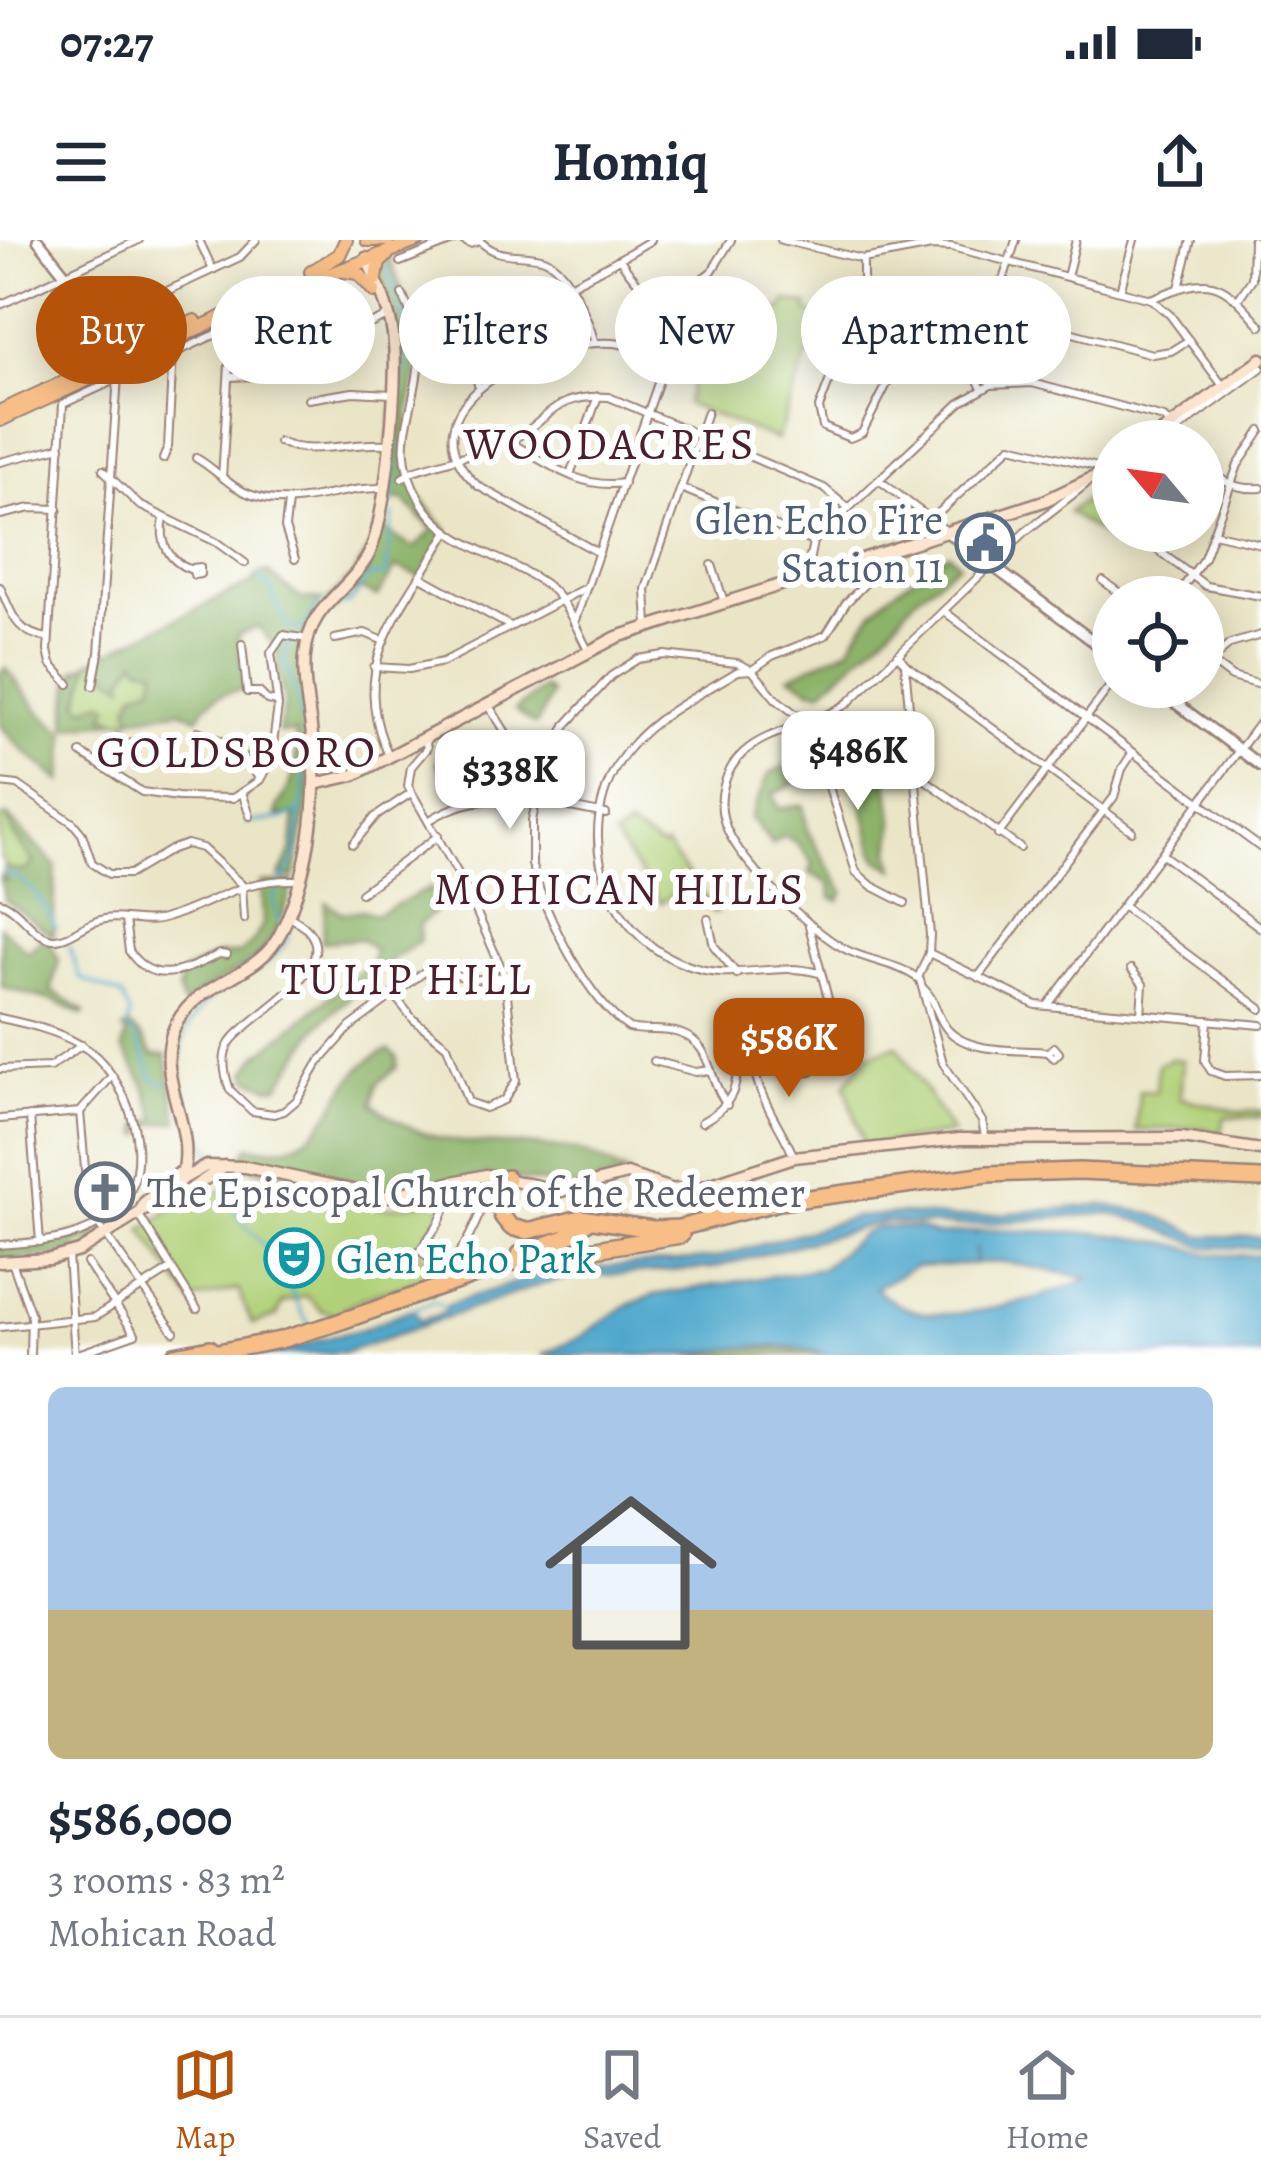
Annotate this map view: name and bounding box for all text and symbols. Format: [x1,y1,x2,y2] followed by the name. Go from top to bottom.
[60,11,154,73] text: 07:27
[552,125,709,199] text: Homiq
[48,129,114,195] icon: menu
[1147,129,1213,195] icon: share
[36,276,187,384] chip: Buy
[211,276,375,384] chip: Rent
[399,276,591,384] chip: Filters
[615,276,777,384] chip: New
[801,276,1071,384] chip: Apartment
[463,413,757,475] district label: WOODACRES
[1092,420,1224,552] north arrow
[1092,420,1224,708] map controls
[695,491,943,596] place label: Glen Echo Fire Station 11
[954,512,1016,574] public building icon: Glen Echo Fire Station 11
[1092,576,1224,708] button: locate
[774,711,942,813] pin: $486K
[96,721,378,783] district label: GOLDSBORO
[808,723,908,776] text: $486K
[426,730,594,832] pin: $338K
[462,742,558,795] text: $338K
[434,858,806,920] district label: MOHICAN HILLS
[281,948,533,1010] district label: TULIP HILL
[705,998,873,1100] pin: $586K
[740,1010,838,1063] text: $586K
[74,1161,136,1223] church icon: The Episcopal Church of the Redeemer
[147,1164,805,1221] place label: The Episcopal Church of the Redeemer
[263,1227,325,1289] theatre icon: Glen Echo Park
[336,1230,596,1287] place label: Glen Echo Park
[523,1465,739,1681] icon: home
[48,1783,233,1853] text: $586,000
[48,1853,285,1906] text: 3 rooms · 83 m²
[48,1906,276,1959] text: Mohican Road
[172,2042,238,2159] tab: Map
[583,2042,661,2159] tab: Saved
[1006,2042,1089,2159] tab: Home

